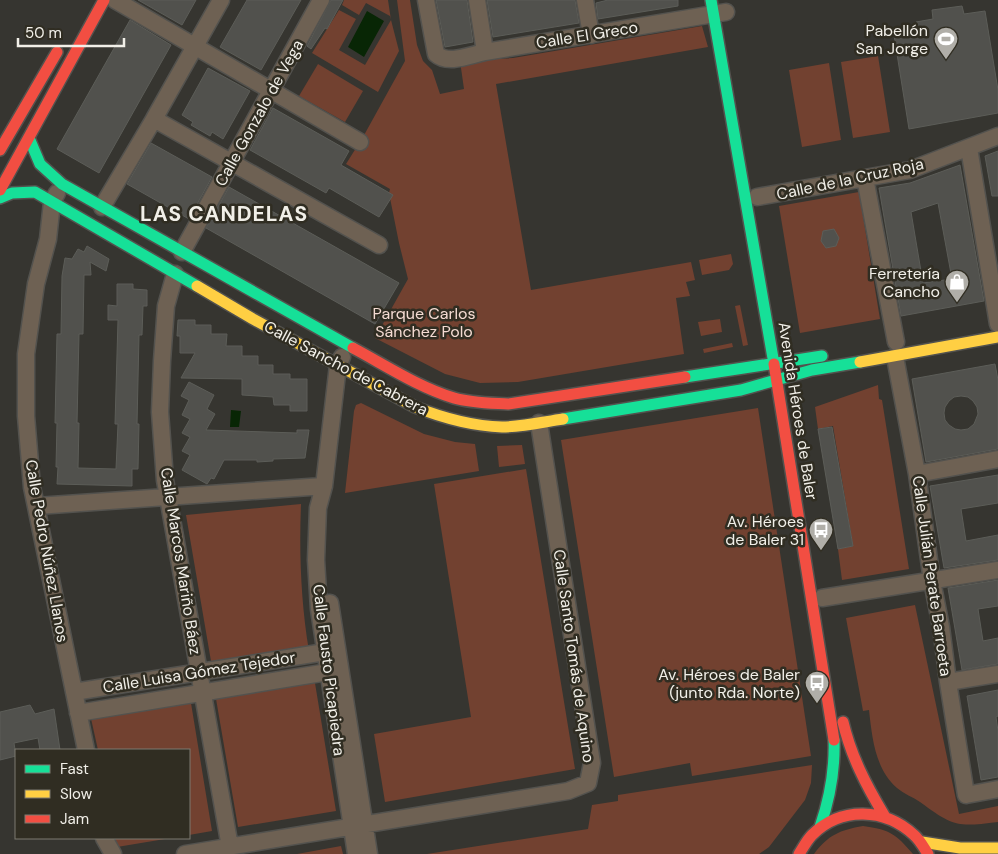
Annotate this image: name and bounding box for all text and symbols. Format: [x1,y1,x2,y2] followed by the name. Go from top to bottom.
[18,15,124,47] scale bar
[534,17,640,53] street label: Calle El Greco
[856,20,928,59] place label: Pabellón San Jorge
[25,23,62,43] text: 50 m
[933,26,959,60] sports icon: Pabellón San Jorge
[210,36,308,190] street label: Calle Gonzalo de Vega
[775,153,925,205] street label: Calle de la Cruz Roja
[140,200,308,228] district label: LAS CANDELAS
[869,263,940,302] place label: Ferretería Cancho
[944,269,970,303] shop icon: Ferretería Cancho
[373,303,475,342] park label: Parque Carlos Sánchez Polo
[260,316,432,420] street label: Calle Sancho de Cabrera
[774,321,822,501] street label: Avenida Héroes de Baler
[21,458,73,644] street label: Calle Pedro Núñez Llanos
[156,466,206,656] street label: Calle Marcos Mariño Báez
[908,474,956,678] street label: Calle Julián Perate Barroeta
[725,511,804,550] place label: Av. Héroes de Baler 31
[808,517,834,551] bus stop icon: Av. Héroes de Baler 31
[549,548,599,764] street label: Calle Santo Tomás de Aquino
[308,583,350,757] street label: Calle Fausto Picapiedra
[101,646,297,698] street label: Calle Luisa Gómez Tejedor
[658,664,800,703] place label: Av. Héroes de Baler (junto Rda. Norte)
[804,670,830,704] bus stop icon: Av. Héroes de Baler (junto Rda. Norte)
[15,749,190,839] legend
[60,759,89,779] text: Fast
[60,784,93,804] text: Slow
[60,809,89,829] text: Jam

